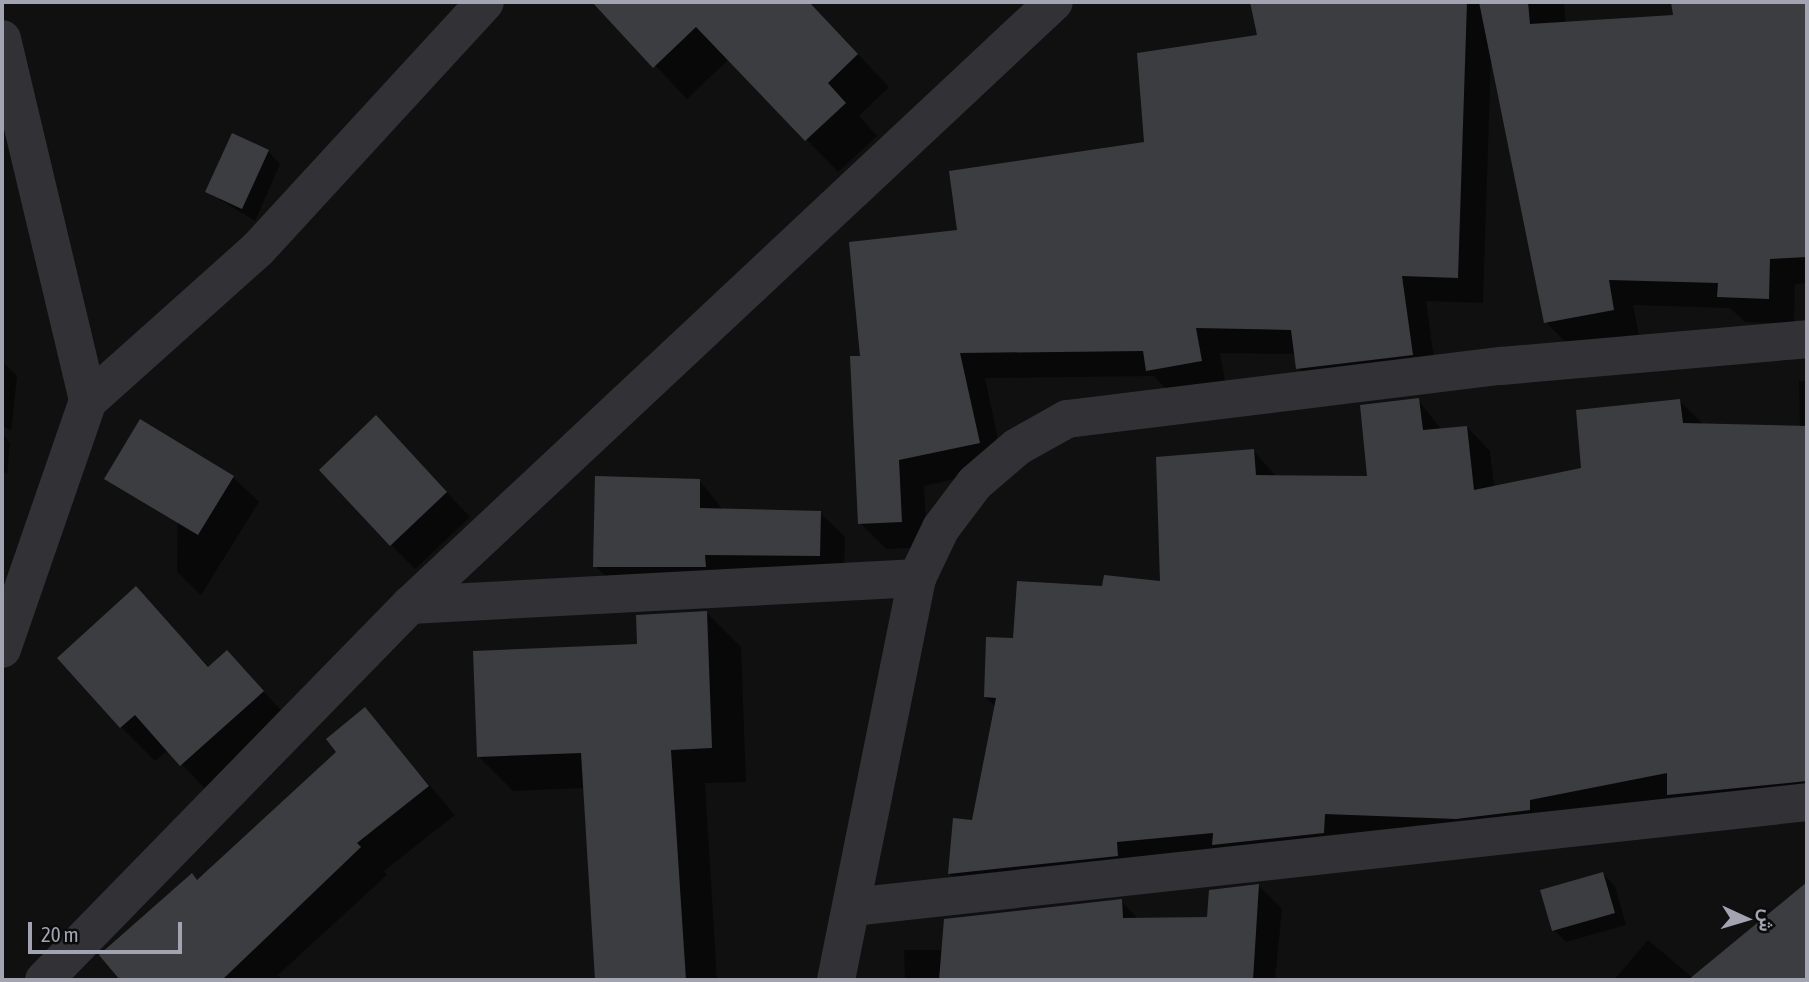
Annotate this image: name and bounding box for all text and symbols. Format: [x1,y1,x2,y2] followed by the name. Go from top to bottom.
[1711,884,1781,954] north arrow
[32,908,186,952] scale bar
[1755,908,1779,933] text: ش
[41,922,79,946] text: 20 m

